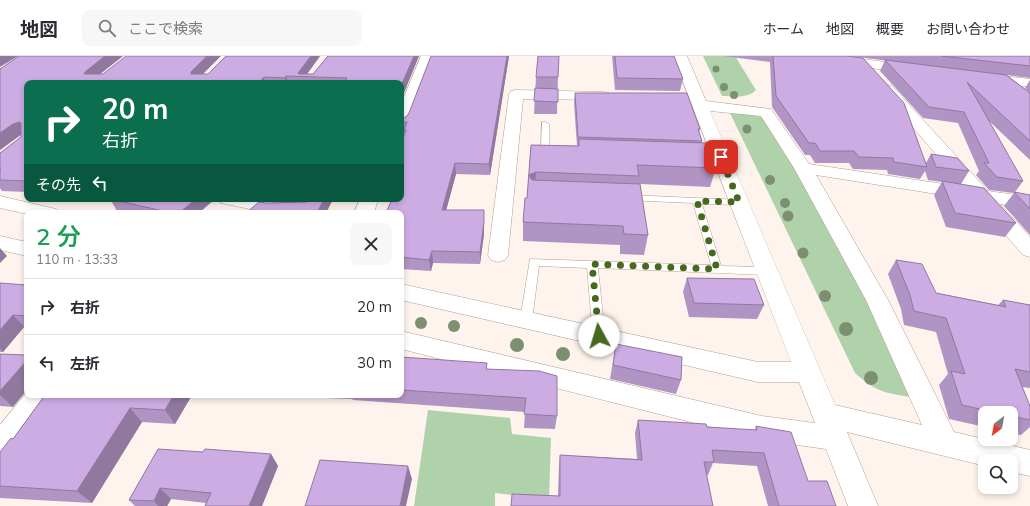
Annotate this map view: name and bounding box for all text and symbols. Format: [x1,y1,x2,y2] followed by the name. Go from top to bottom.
[82,10,362,46] search box
[20,17,58,41] text: 地図
[96,17,118,39] icon: search
[128,19,203,38] text: ここで検索
[762,20,804,38] text: ホーム
[826,20,854,38] text: 地図
[876,20,904,38] text: 概要
[926,20,1010,38] text: お問い合わせ
[102,91,168,126] text: 20 m
[36,96,88,148] icon: right
[102,129,138,152] text: 右折
[704,140,738,174] pin
[710,146,732,168] icon: arrive
[89,172,111,194] icon: left
[36,175,81,194] text: その先
[36,221,81,251] text: 2 分
[350,223,392,265] button: close
[36,251,118,267] text: 110 m · 13:33
[36,296,58,318] icon: right
[357,297,392,316] text: 20 m
[70,298,100,317] text: 右折
[578,315,620,357] position arrow
[36,352,58,374] icon: left
[357,353,392,372] text: 30 m
[70,354,100,373] text: 左折
[978,406,1018,446] north arrow
[978,406,1018,494] map controls
[978,454,1018,494] button: search

